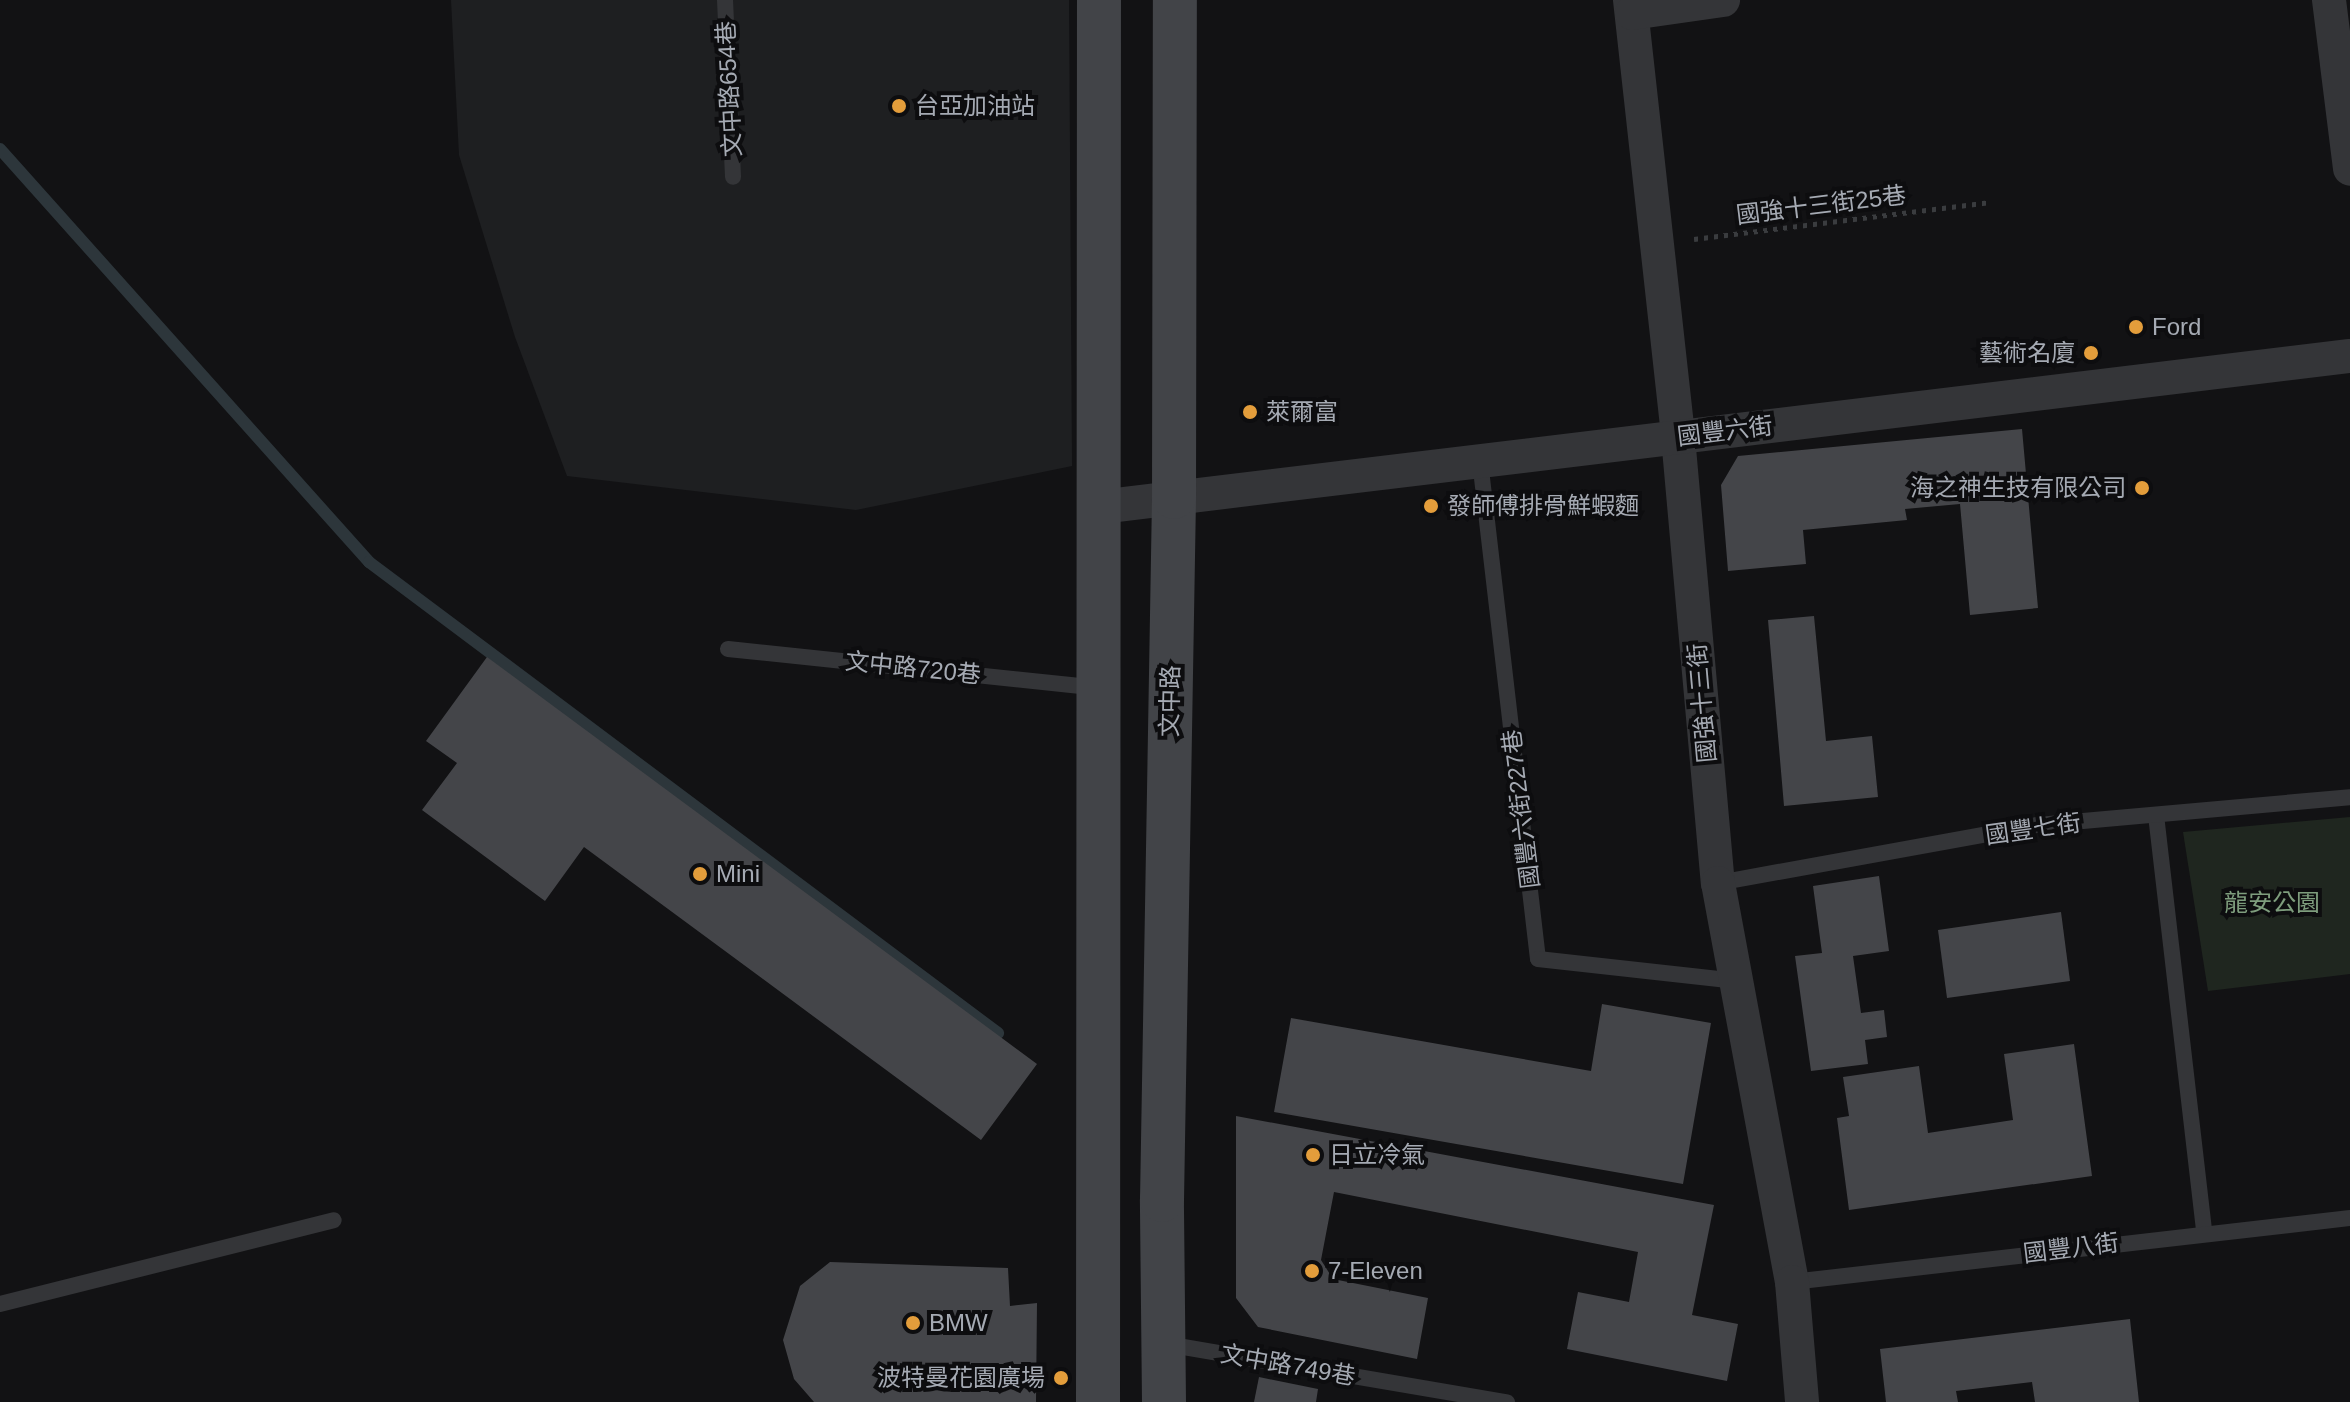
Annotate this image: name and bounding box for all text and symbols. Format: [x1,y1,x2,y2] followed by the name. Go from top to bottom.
[711,20,747,158] street label: 文中路654巷
[915,92,1035,120] place label: 台亞加油站
[890,97,908,115] marker: 台亞加油站
[1735,180,1907,230] street label: 國強十三街25巷
[2152,313,2201,341] place label: Ford
[2127,318,2145,336] marker: Ford
[1979,339,2075,367] place label: 藝術名廈
[2082,344,2100,362] marker: 藝術名廈
[1266,398,1338,426] place label: 萊爾富
[1241,403,1259,421] marker: 萊爾富
[1676,411,1774,451] street label: 國豐六街
[1910,474,2126,502] place label: 海之神生技有限公司
[2133,479,2151,497] marker: 海之神生技有限公司
[1447,492,1639,520] place label: 發師傅排骨鮮蝦麵
[1422,497,1440,515] marker: 發師傅排骨鮮蝦麵
[1682,642,1722,764] street label: 國強十三街
[844,647,982,689] street label: 文中路720巷
[1155,665,1185,737] street label: 文中路
[1497,728,1545,890] street label: 國豐六街227巷
[1983,808,2083,850] street label: 國豐七街
[716,860,760,888] place label: Mini
[691,865,709,883] marker: Mini
[2224,889,2320,917] park label: 龍安公園
[1329,1141,1425,1169] place label: 日立冷氣
[1304,1146,1322,1164] marker: 日立冷氣
[2022,1228,2120,1268] street label: 國豐八街
[1328,1257,1423,1285] place label: 7-Eleven
[1303,1262,1321,1280] marker: 7-Eleven
[929,1309,988,1337] place label: BMW
[904,1314,922,1332] marker: BMW
[1219,1339,1357,1391] street label: 文中路749巷
[877,1364,1045,1392] place label: 波特曼花園廣場
[1052,1369,1070,1387] marker: 波特曼花園廣場

